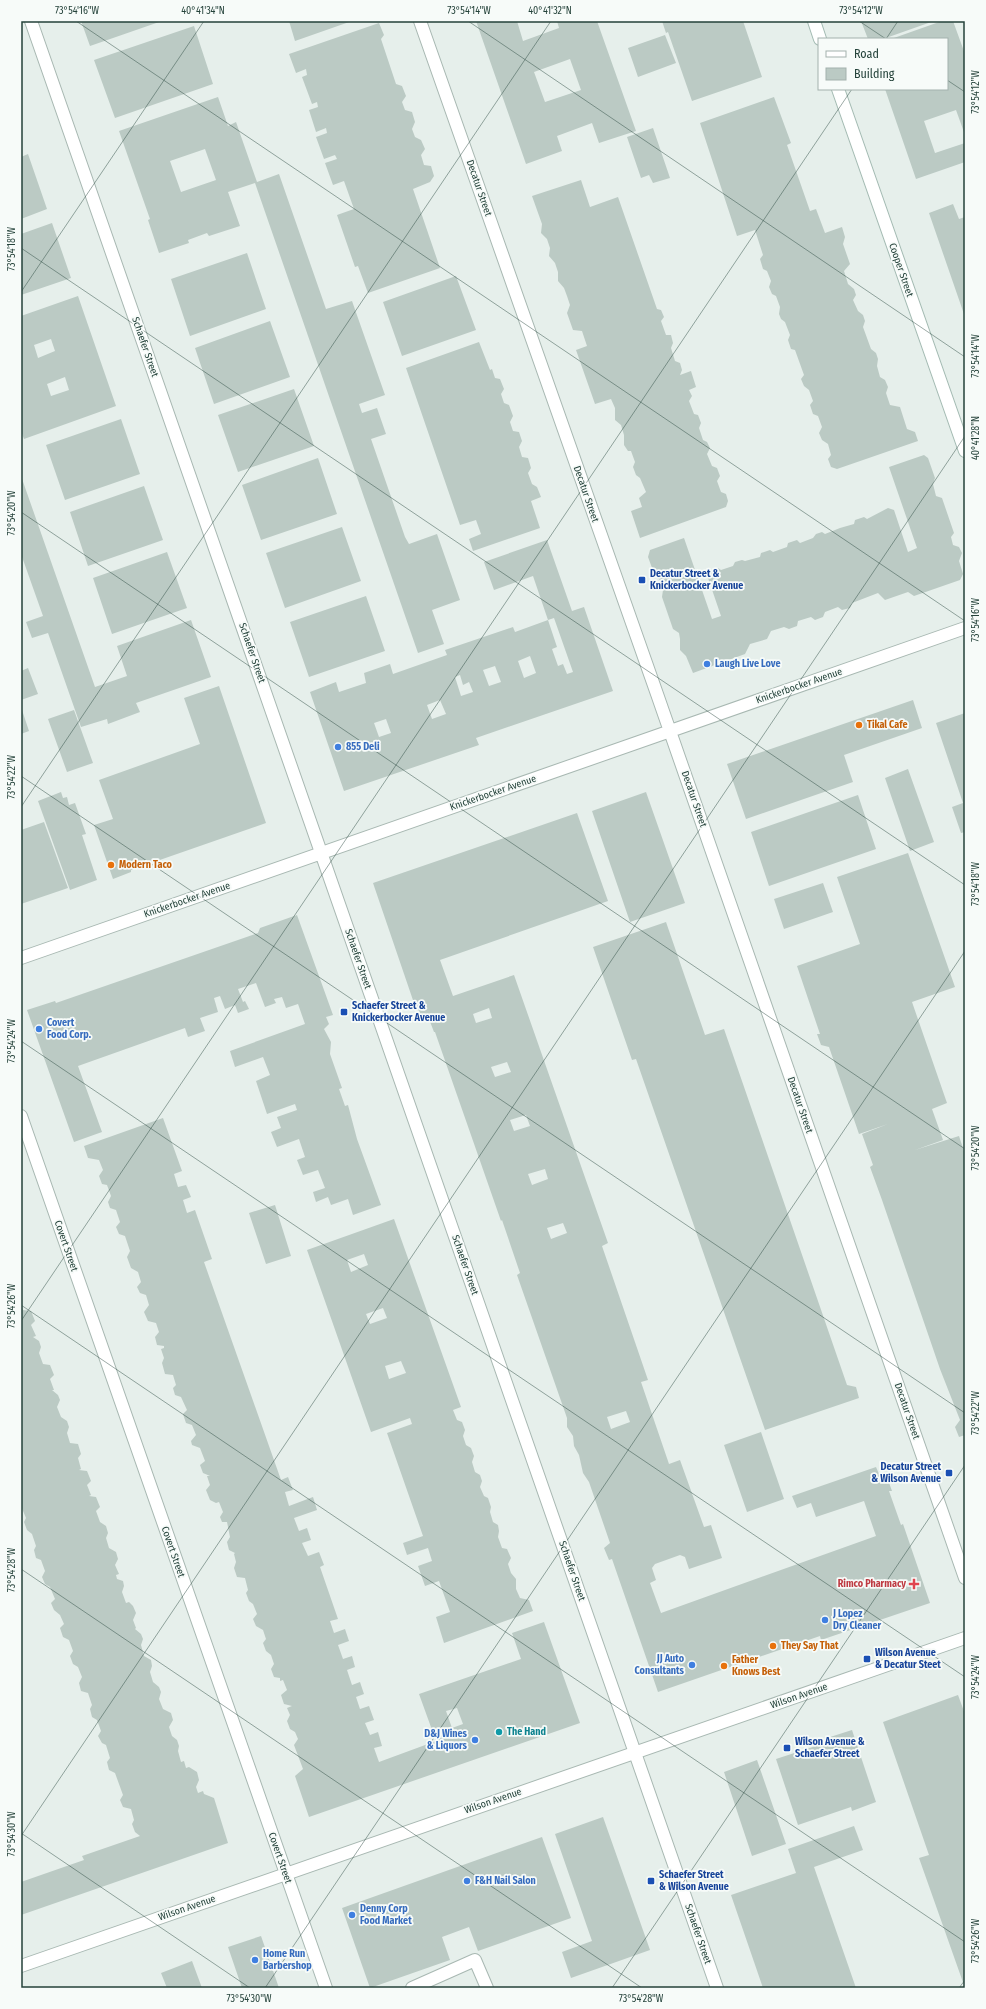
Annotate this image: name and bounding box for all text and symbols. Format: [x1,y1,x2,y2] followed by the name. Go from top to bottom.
[55,5,100,17] text: 73°54'16"W
[181,5,225,17] text: 40°41'34"N
[447,5,491,17] text: 73°54'14"W
[528,5,572,17] text: 40°41'32"N
[839,5,883,17] text: 73°54'12"W
[818,38,948,90] legend
[854,47,879,61] text: Road
[854,67,895,81] text: Building
[970,70,982,114] text: 73°54'12"W
[464,158,494,218] street label: Decatur Street
[6,226,18,271] text: 73°54'18"W
[886,242,916,299] street label: Cooper Street
[129,315,161,379] street label: Schaefer Street
[970,334,982,378] text: 73°54'14"W
[970,416,982,460] text: 40°41'28"N
[571,464,601,524] street label: Decatur Street
[6,490,18,535] text: 73°54'20"W
[650,568,743,592] place label: Decatur Street & Knickerbocker Avenue
[637,575,647,585] marker: Decatur Street & Knickerbocker Avenue
[970,597,982,642] text: 73°54'16"W
[236,621,268,685] street label: Schaefer Street
[715,658,780,670] place label: Laugh Live Love
[702,659,712,669] marker: Laugh Live Love
[754,666,844,706] street label: Knickerbocker Avenue
[867,719,907,731] place label: Tikal Cafe
[854,720,864,730] marker: Tikal Cafe
[346,741,380,753] place label: 855 Deli
[333,742,343,752] marker: 855 Deli
[6,754,18,799] text: 73°54'22"W
[679,769,709,829] street label: Decatur Street
[448,773,538,813] street label: Knickerbocker Avenue
[119,859,173,871] place label: Modern Taco
[106,860,116,870] marker: Modern Taco
[970,861,982,906] text: 73°54'18"W
[142,880,232,920] street label: Knickerbocker Avenue
[342,927,374,991] street label: Schaefer Street
[352,1000,445,1024] place label: Schaefer Street & Knickerbocker Avenue
[339,1007,349,1017] marker: Schaefer Street & Knickerbocker Avenue
[47,1017,92,1041] place label: Covert Food Corp.
[6,1019,18,1063] text: 73°54'24"W
[34,1024,44,1034] marker: Covert Food Corp.
[785,1075,815,1135] street label: Decatur Street
[970,1125,982,1170] text: 73°54'20"W
[52,1219,81,1274] street label: Covert Street
[449,1233,481,1297] street label: Schaefer Street
[6,1283,18,1328] text: 73°54'26"W
[892,1381,922,1441] street label: Decatur Street
[970,1390,982,1435] text: 73°54'22"W
[871,1461,941,1485] place label: Decatur Street & Wilson Avenue
[944,1468,954,1478] marker: Decatur Street & Wilson Avenue
[159,1525,188,1580] street label: Covert Street
[556,1539,588,1603] street label: Schaefer Street
[6,1547,18,1592] text: 73°54'28"W
[838,1578,906,1590] place label: Rimco Pharmacy
[909,1579,919,1589] marker: Rimco Pharmacy
[832,1608,882,1632] place label: J Lopez Dry Cleaner
[820,1615,830,1625] marker: J Lopez Dry Cleaner
[781,1640,839,1652] place label: They Say That
[768,1641,778,1651] marker: They Say That
[875,1647,941,1671] place label: Wilson Avenue & Decatur Steet
[635,1653,685,1677] place label: JJ Auto Consultants
[732,1654,781,1678] place label: Father Knows Best
[862,1654,872,1664] marker: Wilson Avenue & Decatur Steet
[970,1655,982,1699] text: 73°54'24"W
[687,1660,697,1670] marker: JJ Auto Consultants
[719,1661,729,1671] marker: Father Knows Best
[769,1681,829,1711] street label: Wilson Avenue
[507,1726,546,1738] place label: The Hand
[494,1727,504,1737] marker: The Hand
[424,1728,468,1752] place label: D&J Wines & Liquors
[470,1735,480,1745] marker: D&J Wines & Liquors
[795,1736,865,1760] place label: Wilson Avenue & Schaefer Street
[782,1743,792,1753] marker: Wilson Avenue & Schaefer Street
[463,1786,523,1816] street label: Wilson Avenue
[6,1811,18,1857] text: 73°54'30"W
[266,1831,295,1886] street label: Covert Street
[659,1869,729,1893] place label: Schaefer Street & Wilson Avenue
[475,1875,536,1887] place label: F&H Nail Salon
[462,1876,472,1886] marker: F&H Nail Salon
[646,1876,656,1886] marker: Schaefer Street & Wilson Avenue
[157,1893,217,1923] street label: Wilson Avenue
[682,1902,714,1966] street label: Schaefer Street
[360,1903,412,1927] place label: Denny Corp Food Market
[347,1910,357,1920] marker: Denny Corp Food Market
[970,1918,982,1963] text: 73°54'26"W
[263,1948,312,1972] place label: Home Run Barbershop
[250,1955,260,1965] marker: Home Run Barbershop
[226,1993,272,2005] text: 73°54'30"W
[619,1993,664,2005] text: 73°54'28"W

